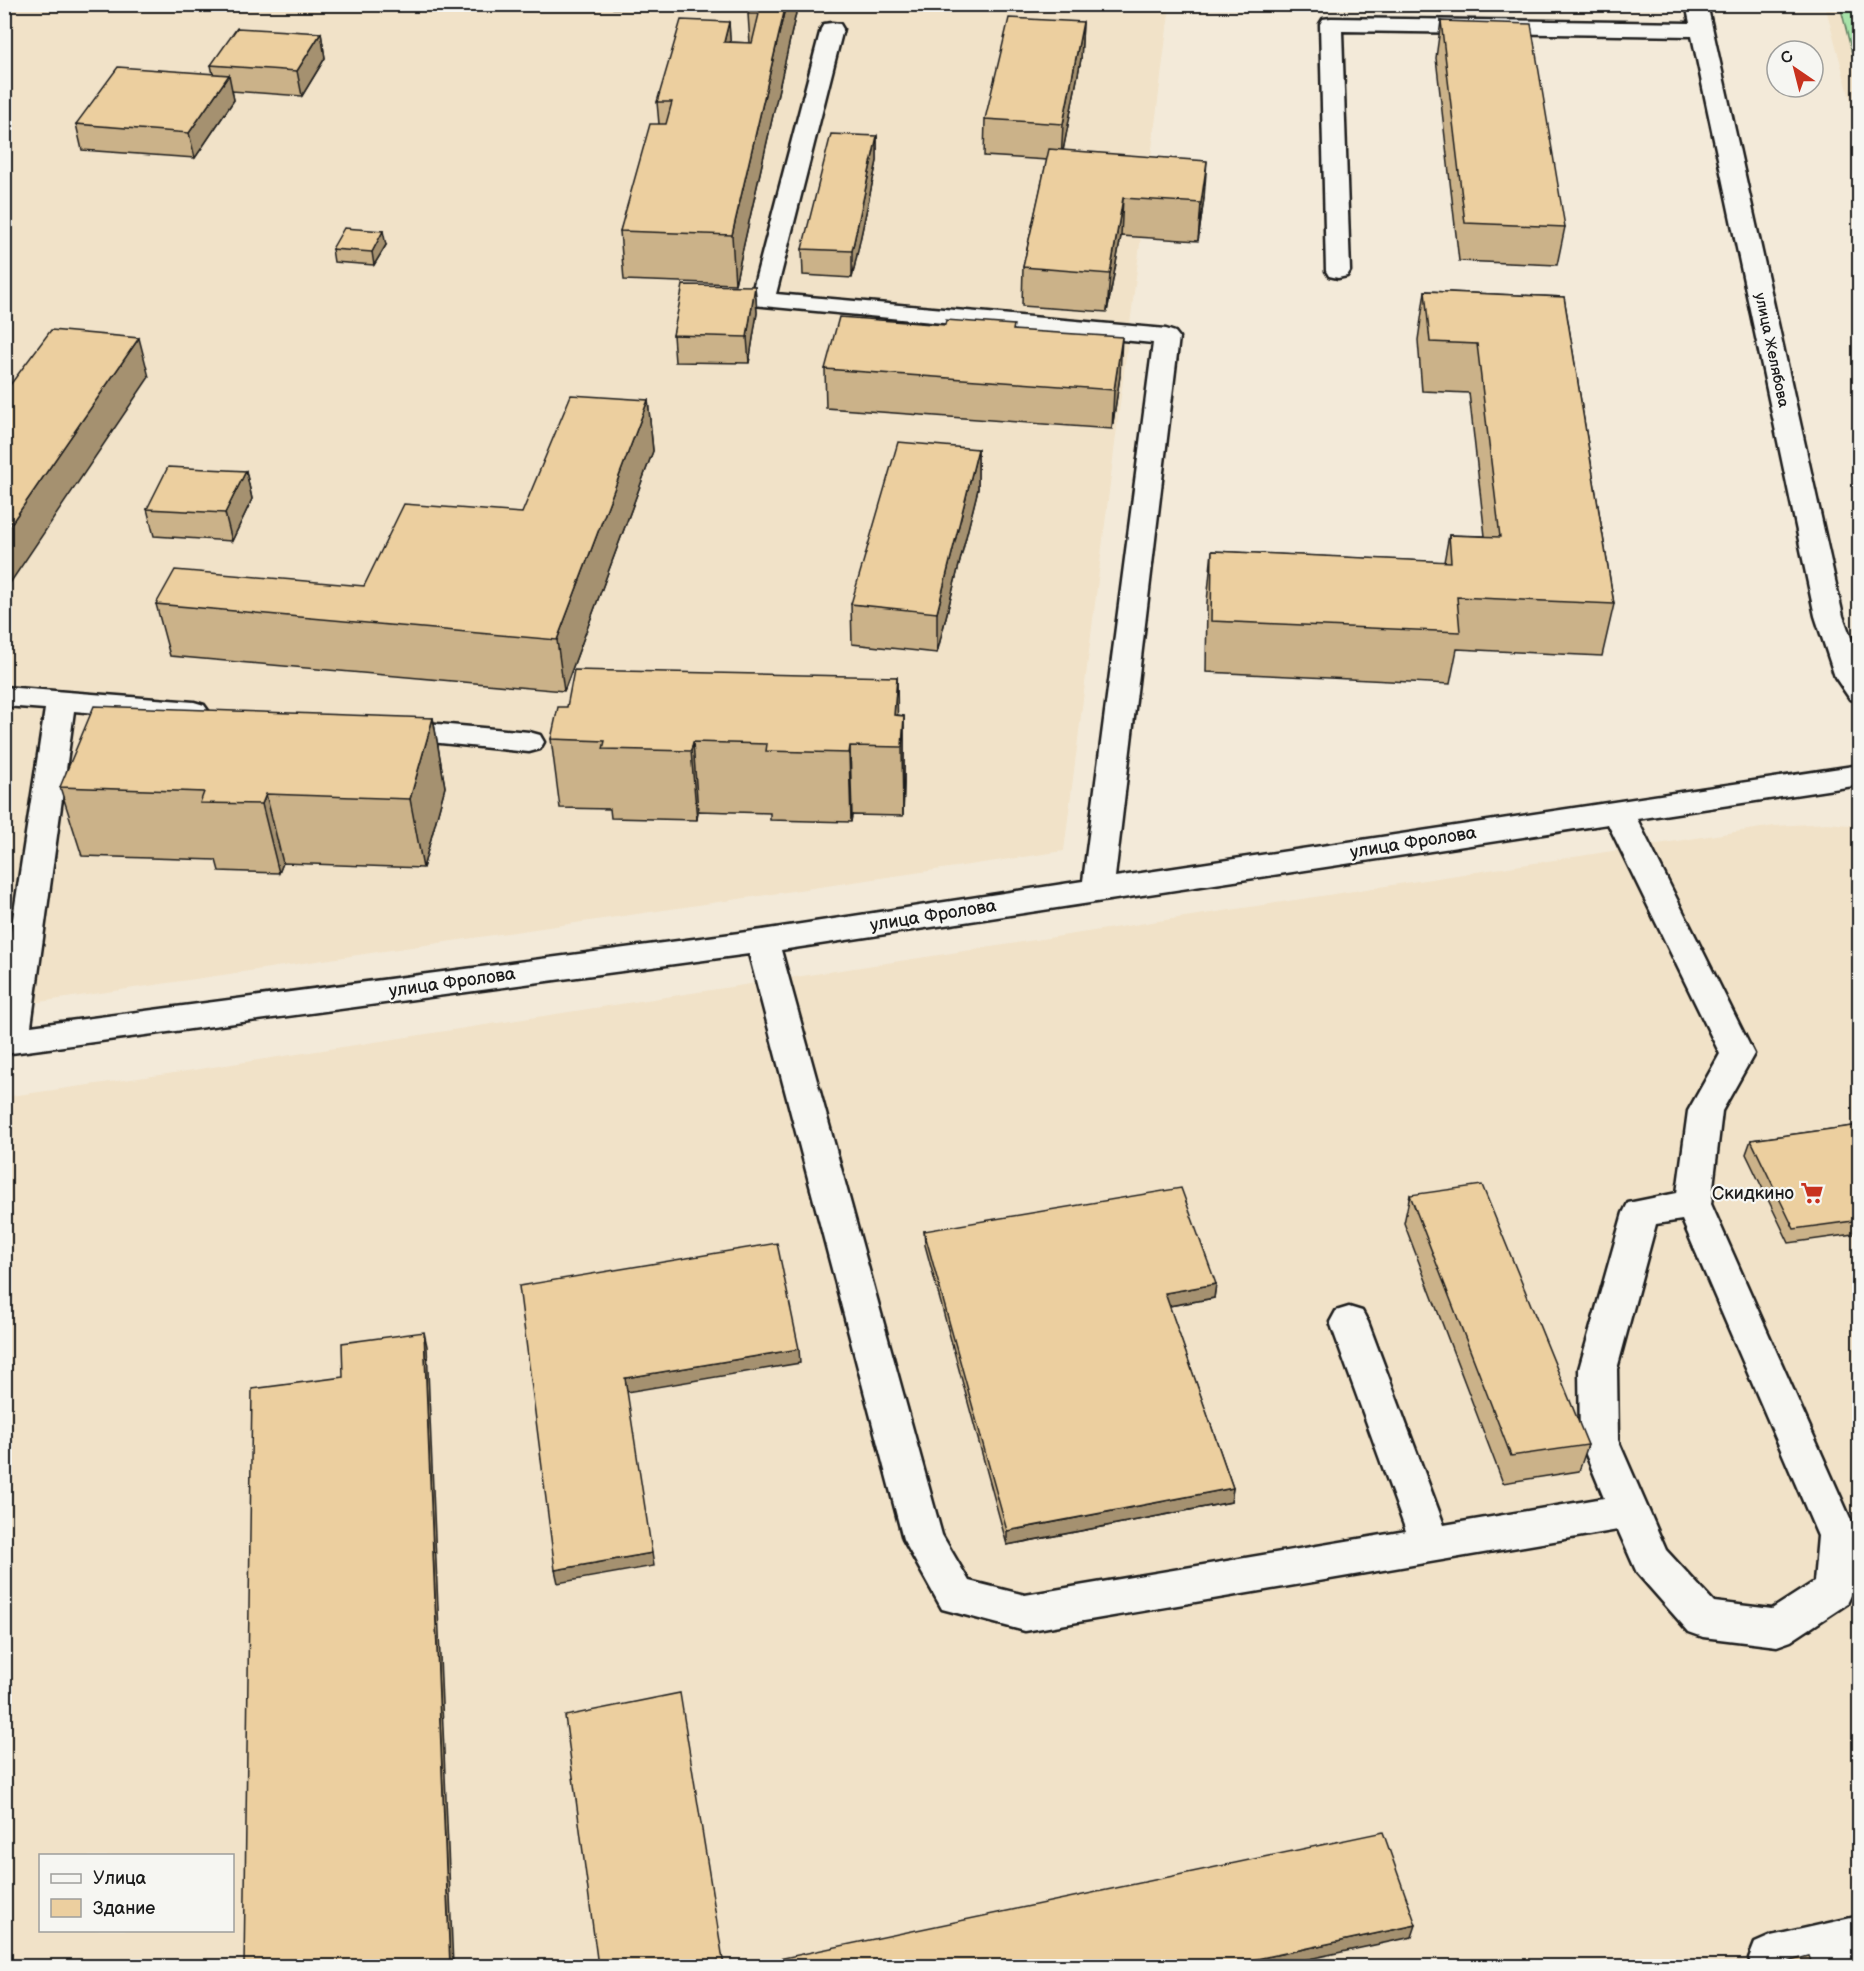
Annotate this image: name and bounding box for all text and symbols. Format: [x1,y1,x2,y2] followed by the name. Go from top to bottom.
[1765,39,1825,99] north arrow
[1777,47,1797,69] text: С
[1750,291,1793,409] street label: улица Желябова
[1348,822,1478,863] street label: улица Фролова
[868,895,998,936] street label: улица Фролова
[387,963,517,1002] street label: улица Фролова
[1799,1180,1825,1206] supermarket icon: Скидкино
[1712,1183,1794,1204] place label: Скидкино
[39,1854,234,1932] legend
[93,1868,147,1889] text: Улица
[93,1898,155,1919] text: Здание

